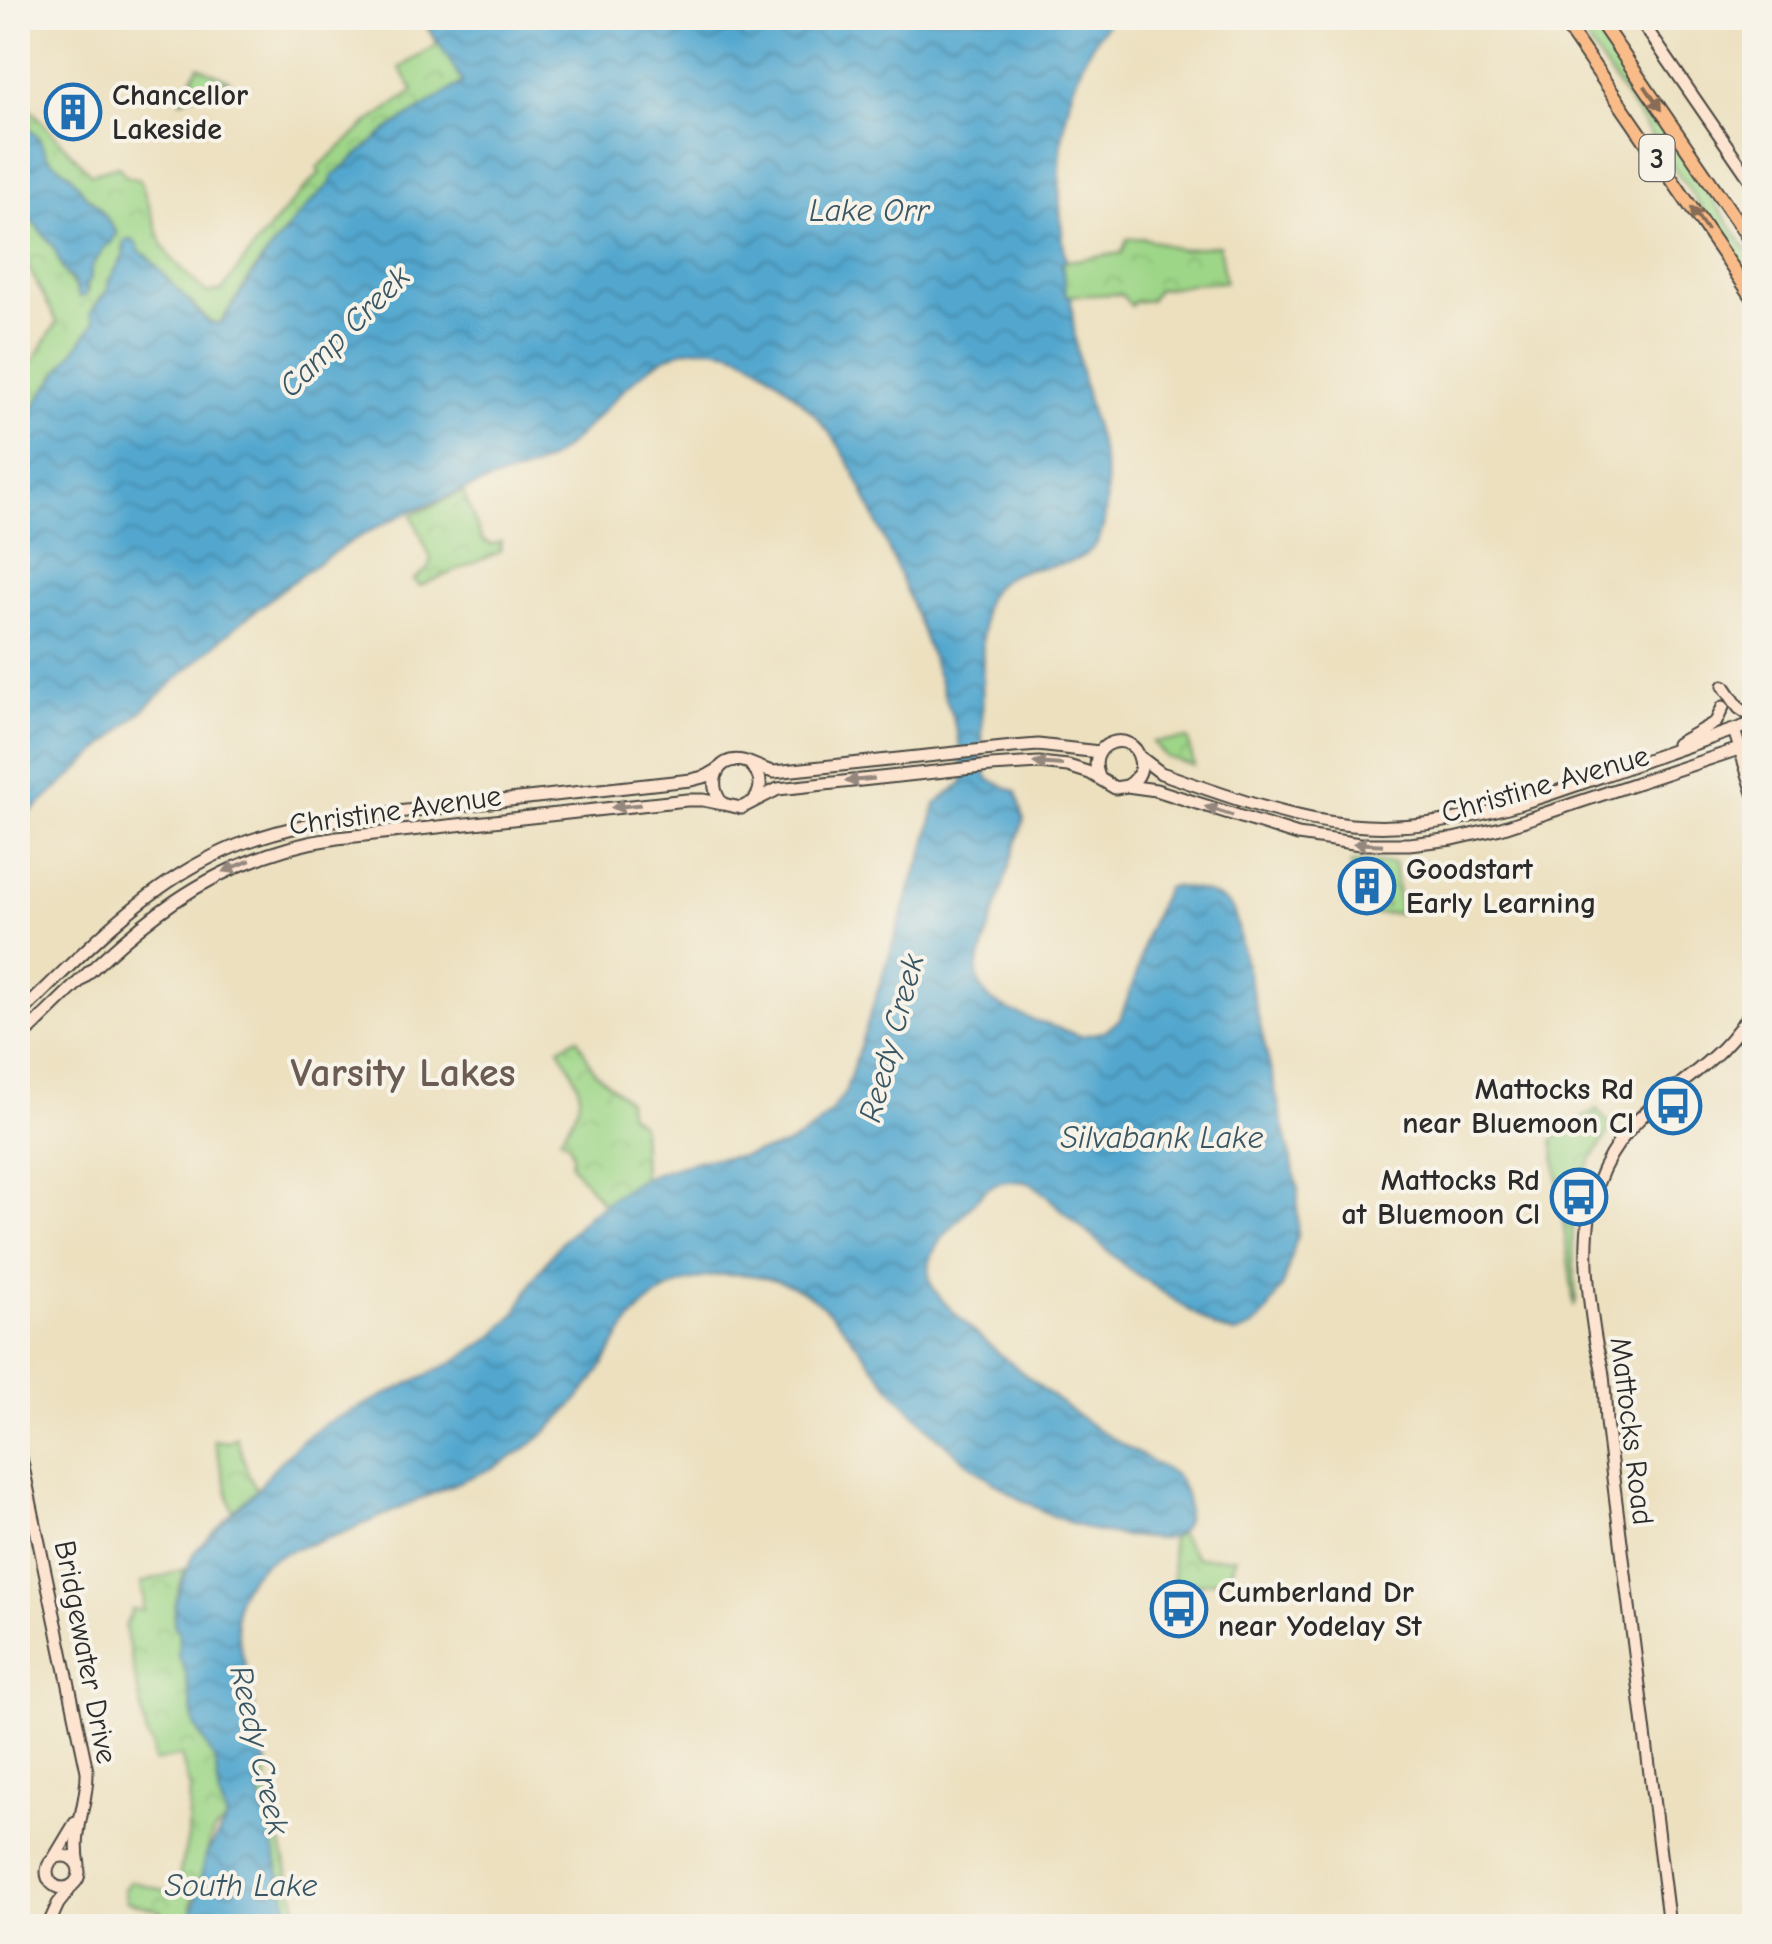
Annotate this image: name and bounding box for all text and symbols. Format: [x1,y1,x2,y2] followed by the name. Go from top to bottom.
[112,78,248,147] place label: Chancellor Lakeside
[43,82,103,142] building icon: Chancellor Lakeside
[1643,84,1662,111] one-way arrow
[1640,135,1674,181] road number: 3
[809,192,930,229] water label: Lake Orr
[1690,206,1708,233] one-way arrow
[271,258,418,404] water label: Camp Creek
[1437,738,1653,831] street label: Christine Avenue
[1032,756,1063,772] one-way arrow
[843,772,875,788] one-way arrow
[287,778,504,843] street label: Christine Avenue
[610,799,642,815] one-way arrow
[1203,802,1233,817] one-way arrow
[1351,836,1383,852] one-way arrow
[1406,852,1596,921] place label: Goodstart Early Learning
[1337,856,1397,916] building icon: Goodstart Early Learning
[222,858,252,874] one-way arrow
[851,950,932,1126] water label: Reedy Creek
[290,1050,516,1096] district label: Varsity Lakes
[1402,1072,1634,1141] place label: Mattocks Rd near Bluemoon Cl
[1643,1076,1703,1136] bus stop icon: Mattocks Rd near Bluemoon Cl
[1060,1119,1264,1156] water label: Silvabank Lake
[1342,1163,1540,1232] place label: Mattocks Rd at Bluemoon Cl
[1549,1167,1609,1227] bus stop icon: Mattocks Rd at Bluemoon Cl
[1603,1335,1660,1527] street label: Mattocks Road
[47,1538,124,1766] street label: Bridgewater Drive
[1218,1575,1423,1644] place label: Cumberland Dr near Yodelay St
[1149,1579,1209,1639] bus stop icon: Cumberland Dr near Yodelay St
[222,1662,297,1839] water label: Reedy Creek
[164,1867,318,1904] water label: South Lake

